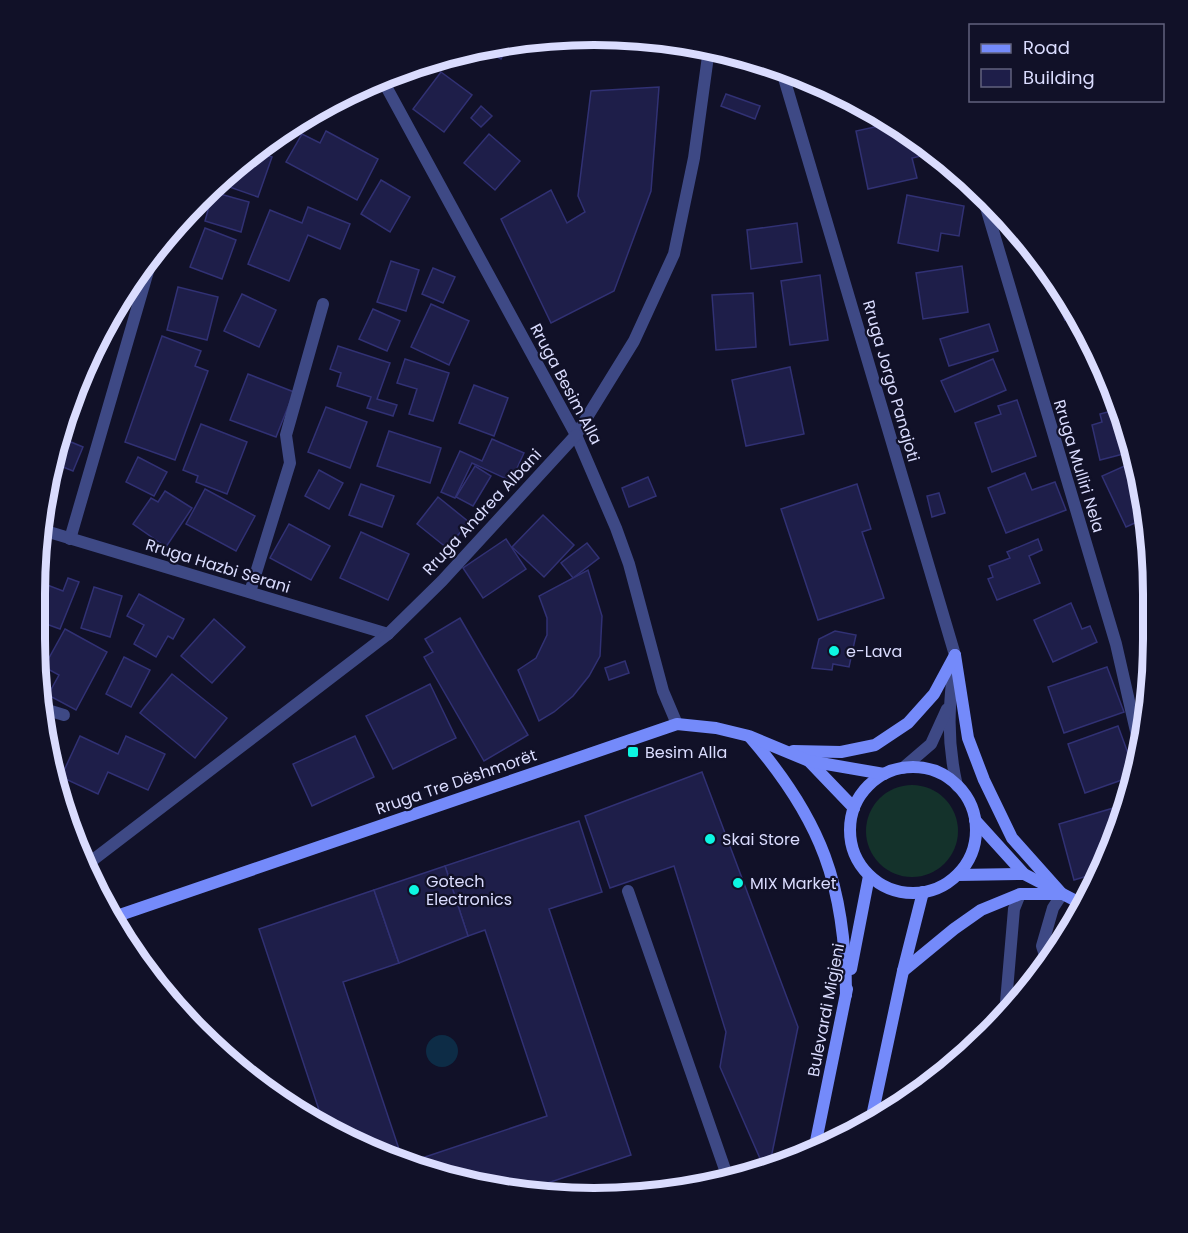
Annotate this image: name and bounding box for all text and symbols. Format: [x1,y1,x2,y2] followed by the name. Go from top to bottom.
[969,24,1164,102] legend
[1023,35,1070,60] text: Road
[1023,65,1095,90] text: Building
[857,298,925,464] street label: Rruga Jorgo Panajoti
[524,319,608,449] street label: Rruga Besim Alla
[1048,397,1110,535] street label: Rruga Mulliri Nela
[417,444,547,580] street label: Rruga Andrea Albani
[143,533,293,599] street label: Rruga Hazbi Serani
[846,640,902,663] place label: e-Lava
[827,644,841,658] marker: e-Lava
[645,741,727,764] place label: Besim Alla
[372,744,540,820] street label: Rruga Tre Dëshmorët
[626,745,640,759] marker: Besim Alla
[722,828,800,851] place label: Skai Store
[703,832,717,846] marker: Skai Store
[426,870,512,911] place label: Gotech Electronics
[750,872,837,895] place label: MIX Market
[731,876,745,890] marker: MIX Market
[407,883,421,897] marker: Gotech Electronics
[802,941,850,1079] street label: Bulevardi Migjeni

